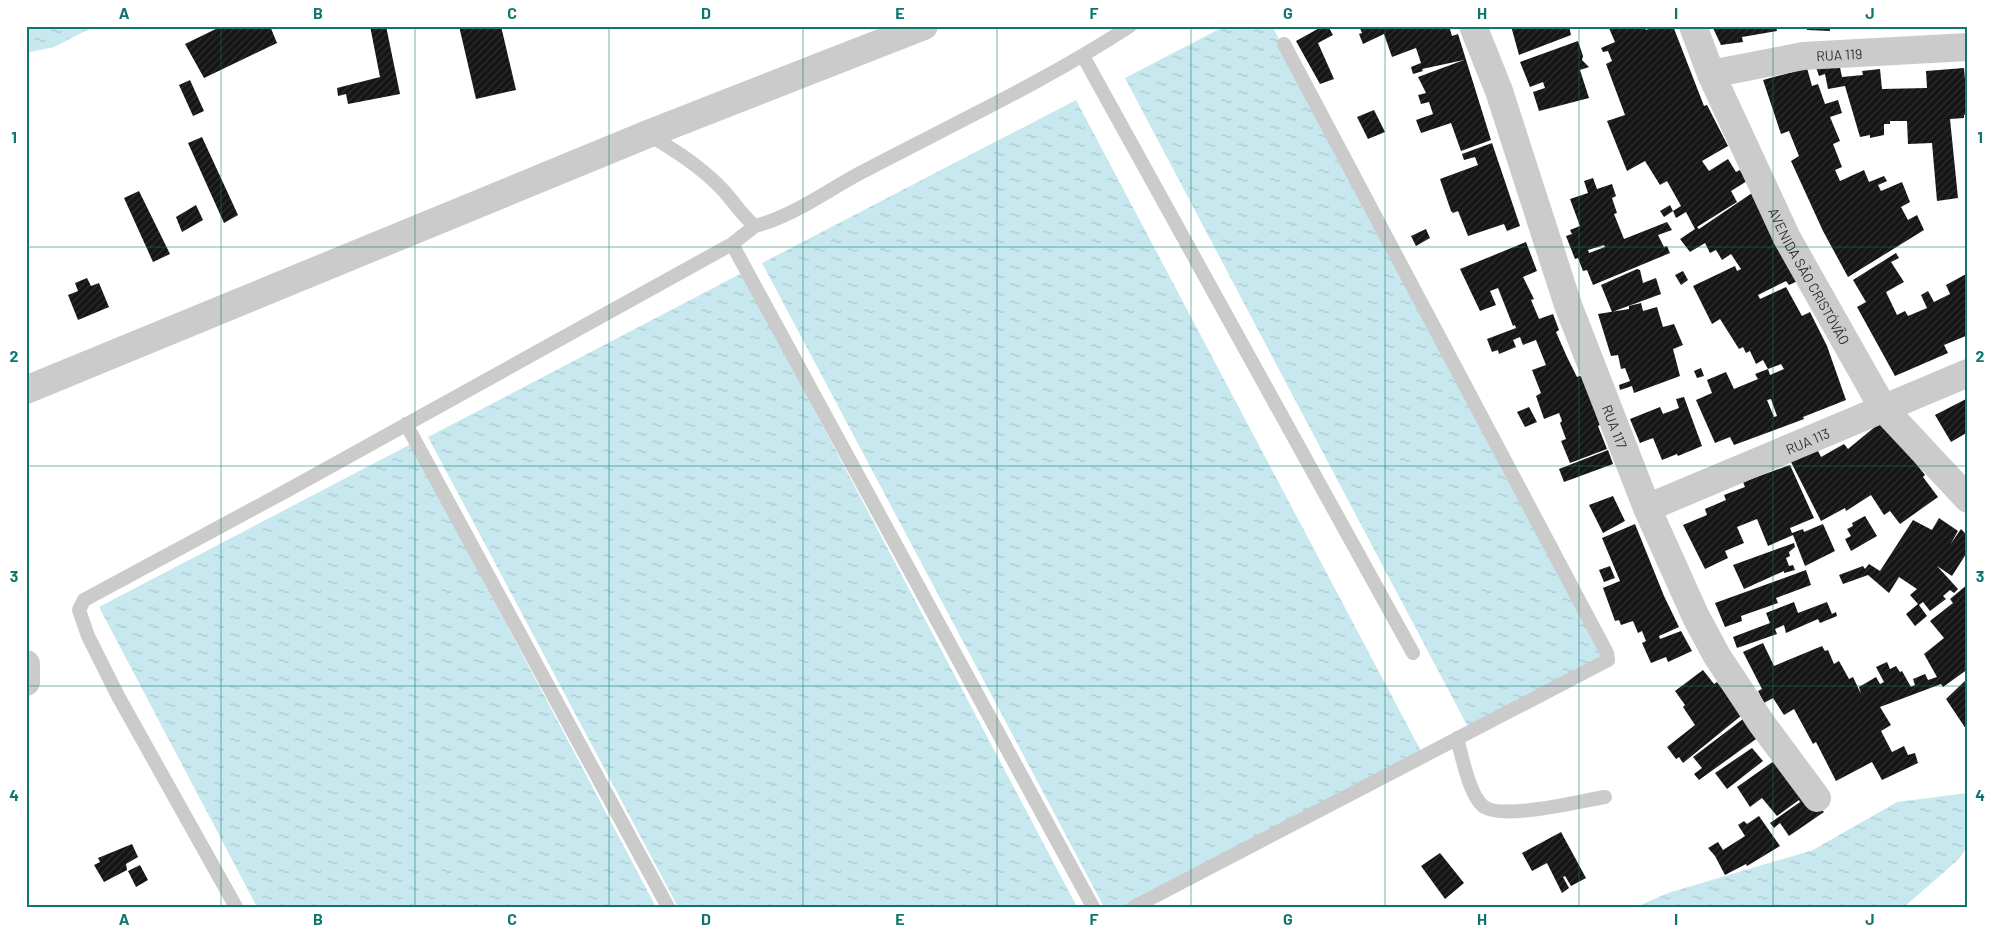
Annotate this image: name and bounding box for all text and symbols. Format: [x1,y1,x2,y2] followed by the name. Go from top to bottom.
[119,3,130,22] text: A
[313,3,323,22] text: B
[507,3,517,22] text: C
[701,3,711,22] text: D
[895,3,905,22] text: E
[1090,3,1099,22] text: F
[1283,3,1293,22] text: G
[1477,3,1487,22] text: H
[1674,3,1678,22] text: I
[1865,3,1875,22] text: J
[1816,44,1863,64] street label: RUA 119
[11,127,17,146] text: 1
[1977,127,1983,146] text: 1
[1765,205,1854,347] street label: AVENIDA SÃO CRISTÓVÃO
[10,346,19,365] text: 2
[1976,346,1985,365] text: 2
[1599,402,1631,451] street label: RUA 117
[1783,424,1832,457] street label: RUA 113
[10,566,18,585] text: 3
[1976,566,1984,585] text: 3
[9,785,19,804] text: 4
[1975,785,1985,804] text: 4
[119,909,130,928] text: A
[313,909,323,928] text: B
[507,909,517,928] text: C
[701,909,711,928] text: D
[895,909,905,928] text: E
[1090,909,1099,928] text: F
[1283,909,1293,928] text: G
[1477,909,1487,928] text: H
[1674,909,1678,928] text: I
[1865,909,1875,928] text: J

